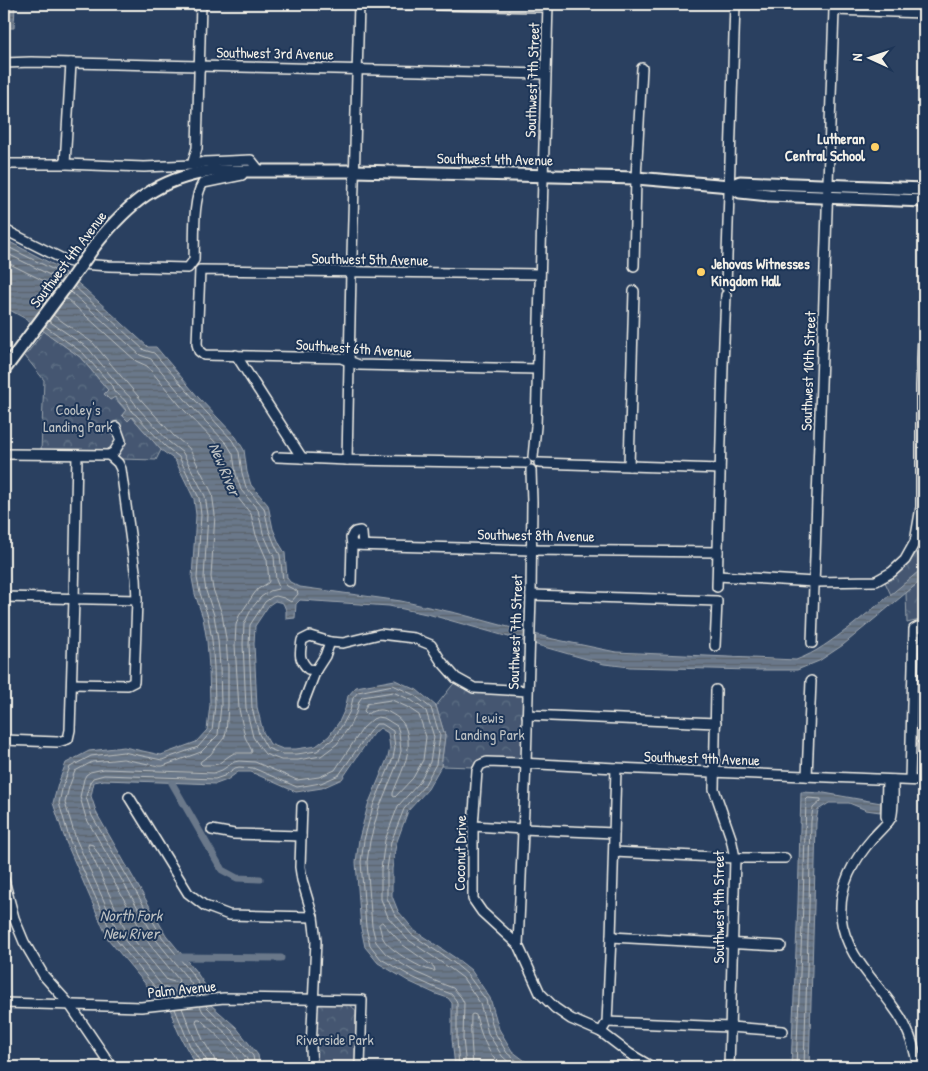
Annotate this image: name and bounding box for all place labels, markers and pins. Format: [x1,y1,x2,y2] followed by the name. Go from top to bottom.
[785,128,866,166] place label: Lutheran Central School
[869,141,881,153] marker: Lutheran Central School
[711,253,810,292] place label: Jehovas Witnesses Kingdom Hall
[695,266,707,278] marker: Jehovas Witnesses Kingdom Hall

